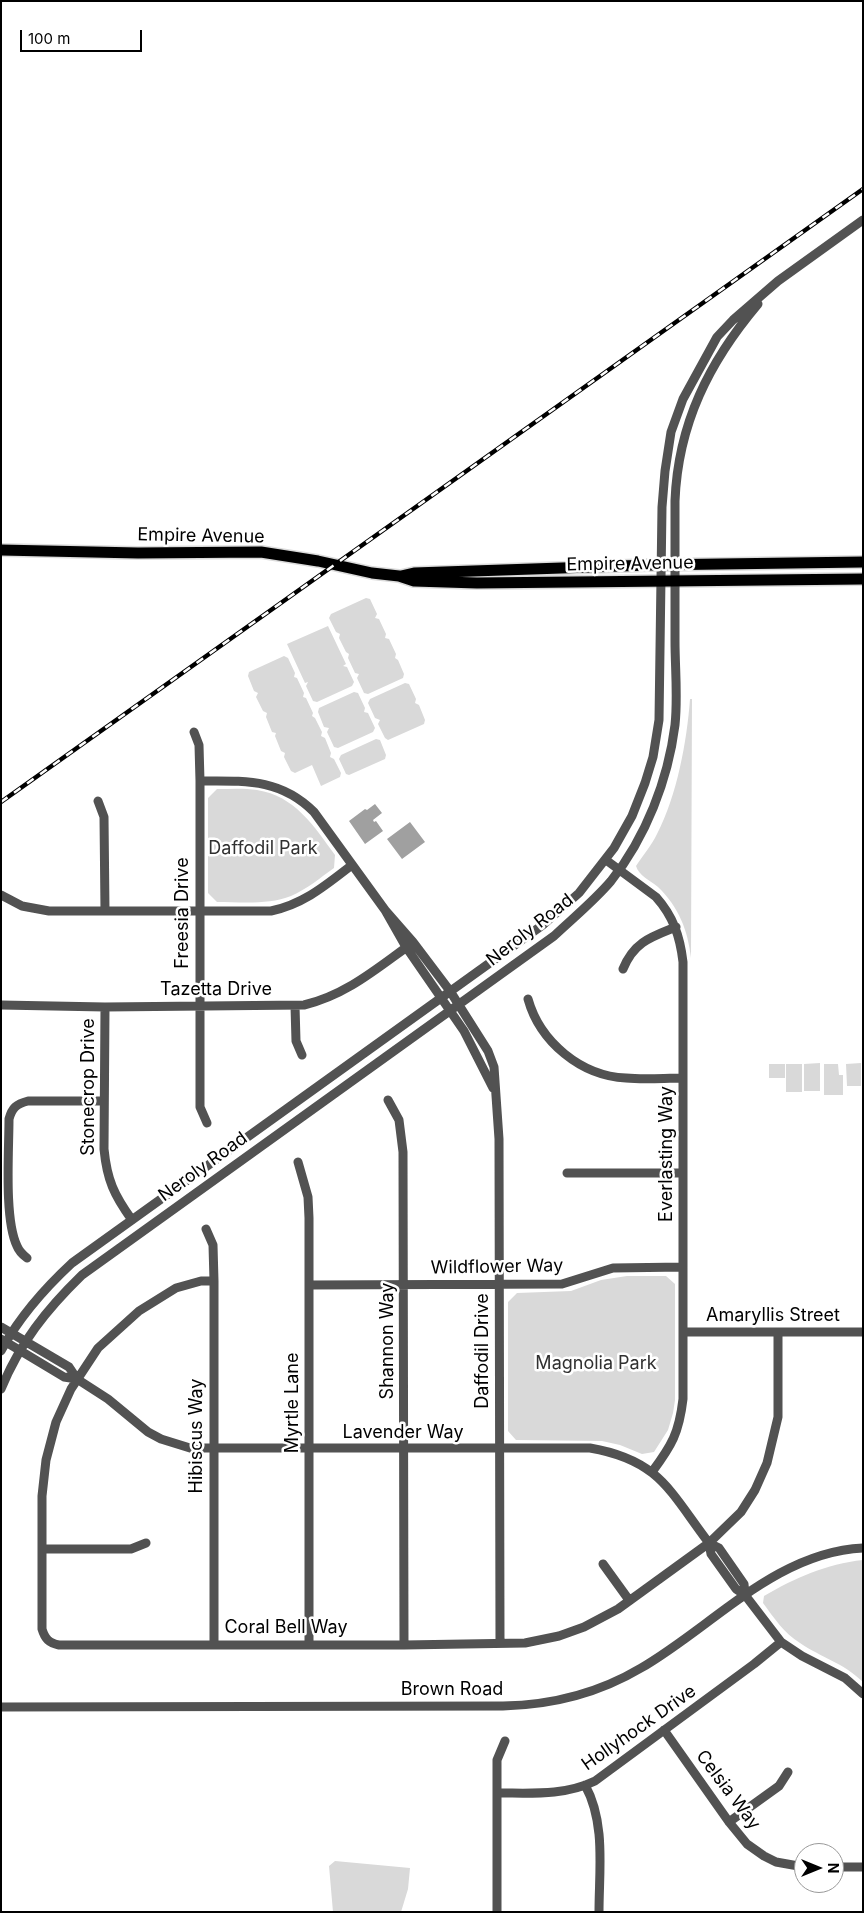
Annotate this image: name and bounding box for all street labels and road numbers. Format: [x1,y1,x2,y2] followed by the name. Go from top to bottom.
[137,524,265,548] street label: Empire Avenue
[566,552,694,576] street label: Empire Avenue
[172,857,194,969] street label: Freesia Drive
[482,889,578,971] street label: Neroly Road
[160,979,272,1001] street label: Tazetta Drive
[78,1018,100,1156] street label: Stonecrop Drive
[656,1086,678,1222] street label: Everlasting Way
[154,1128,252,1206] street label: Neroly Road
[431,1255,563,1279] street label: Wildflower Way
[377,1283,399,1399] street label: Shannon Way
[472,1293,494,1409] street label: Daffodil Drive
[706,1305,840,1327] street label: Amaryllis Street
[282,1353,304,1453] street label: Myrtle Lane
[186,1379,208,1493] street label: Hibiscus Way
[342,1422,464,1444] street label: Lavender Way
[224,1617,348,1639] street label: Coral Bell Way
[401,1679,503,1701] street label: Brown Road
[578,1681,700,1775] street label: Hollyhock Drive
[691,1746,765,1834] street label: Celsia Way

